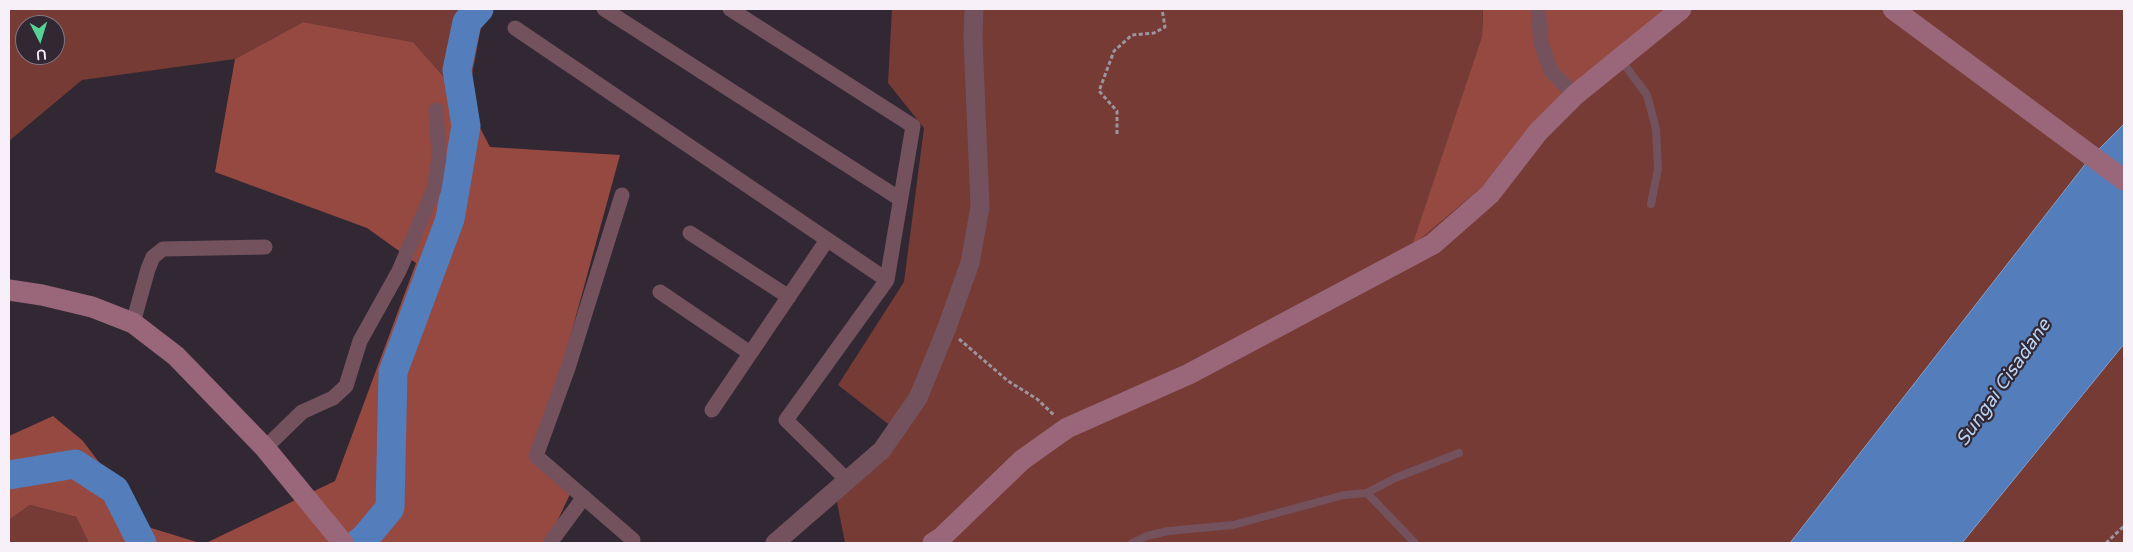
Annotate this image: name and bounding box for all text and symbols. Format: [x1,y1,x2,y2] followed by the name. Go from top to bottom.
[15,15,65,65] north arrow
[35,46,47,63] text: U
[1952,315,2056,451] water label: Sungai Cisadane

